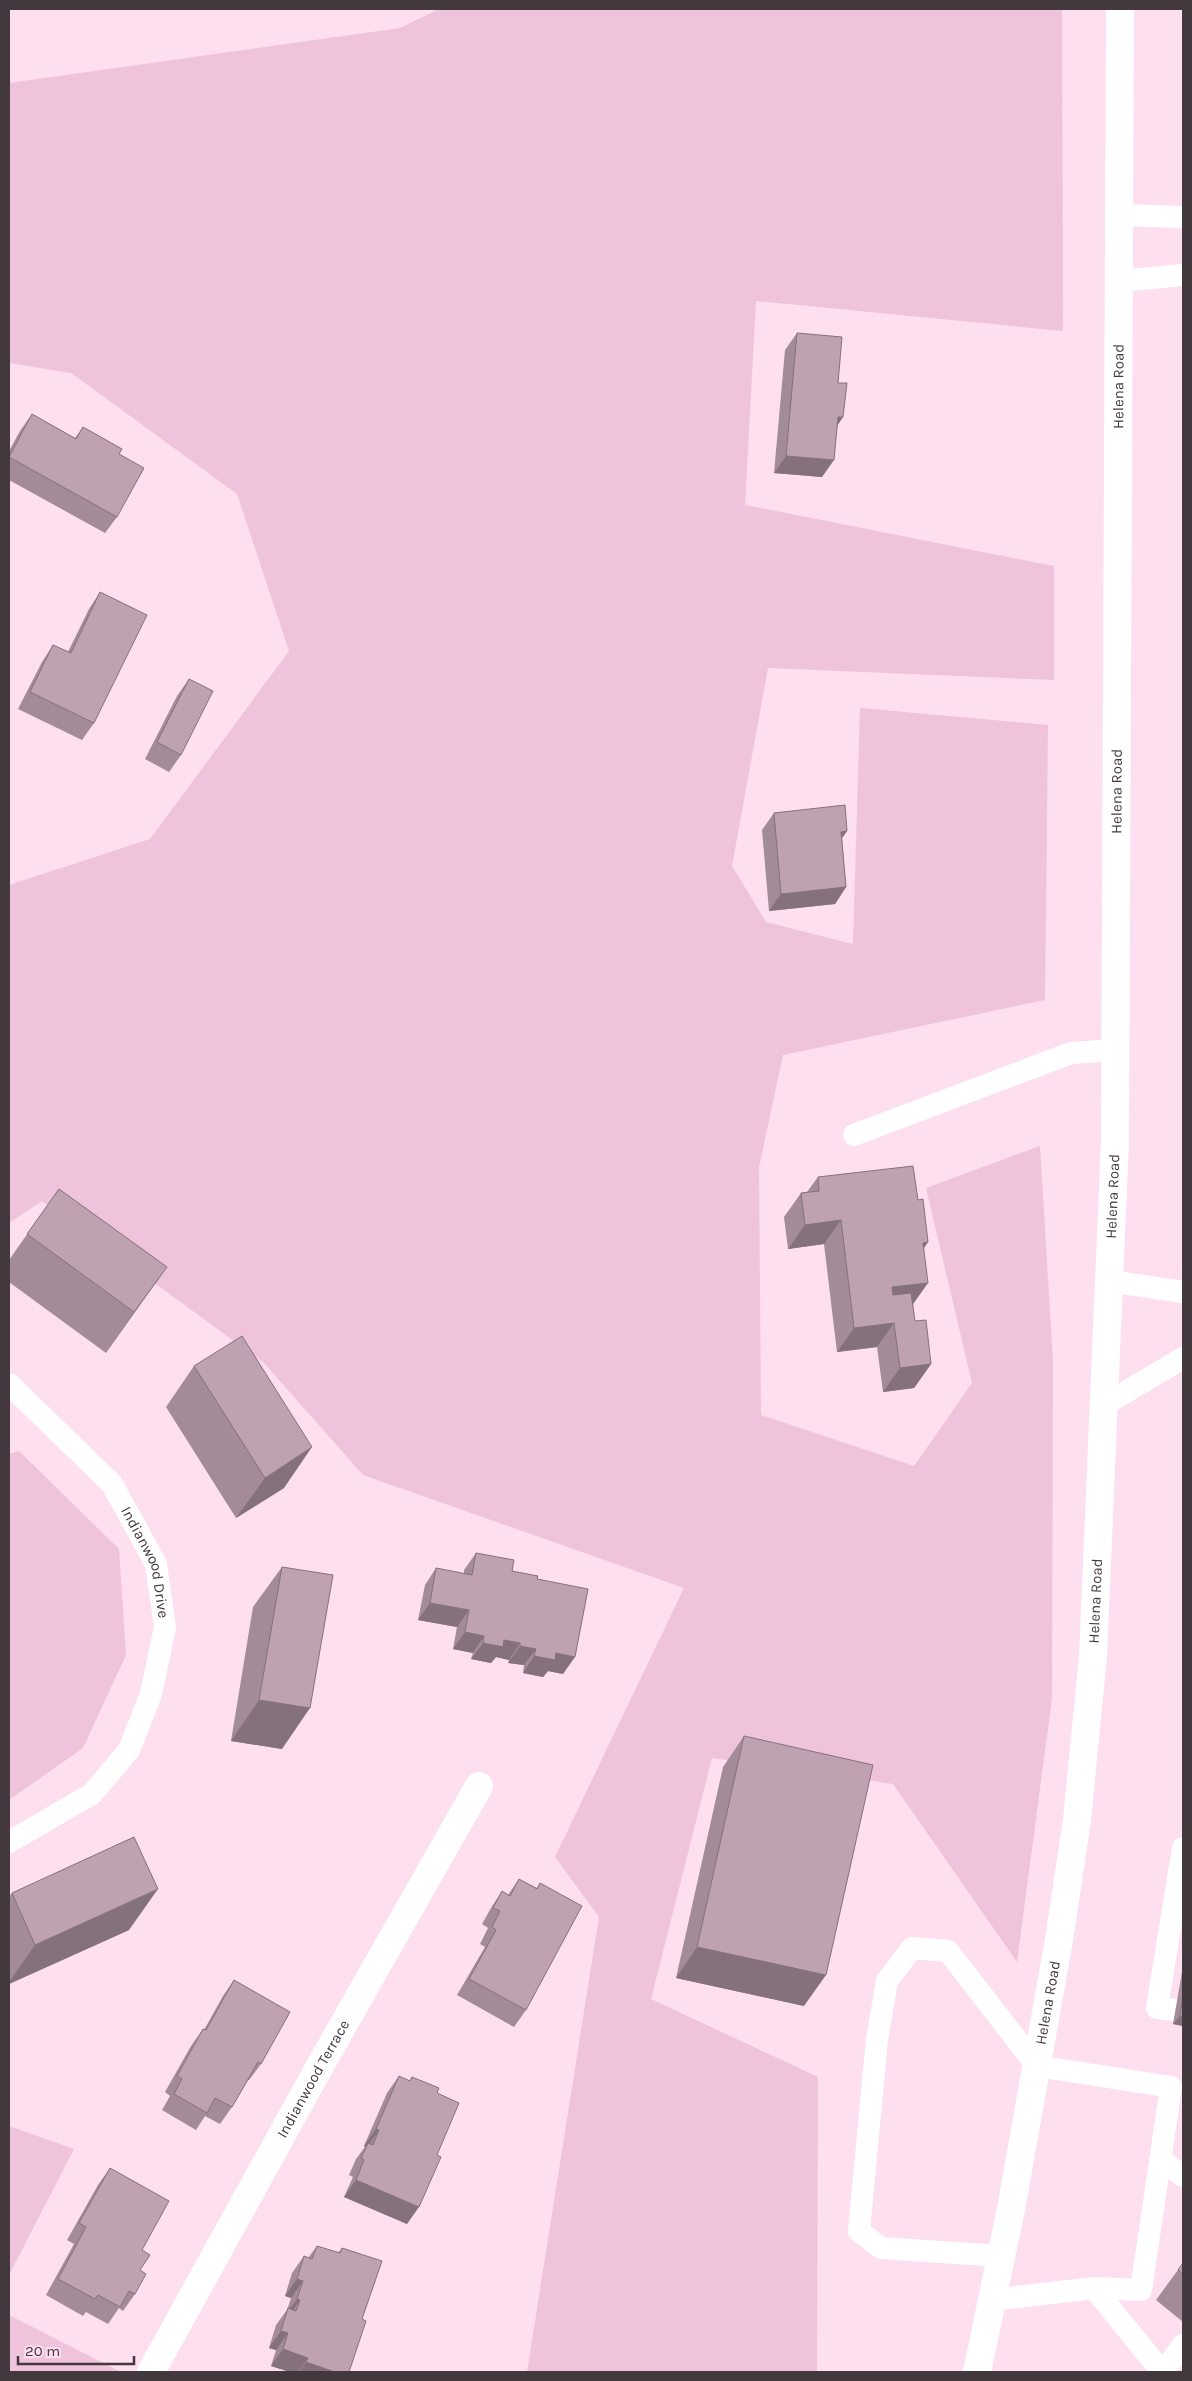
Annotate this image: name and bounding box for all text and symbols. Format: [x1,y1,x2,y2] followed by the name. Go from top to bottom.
[1109,344,1128,429] street label: Helena Road
[1107,749,1126,834] street label: Helena Road
[1102,1153,1123,1239] street label: Helena Road
[117,1503,173,1619] street label: Indianwood Drive
[1085,1558,1106,1644] street label: Helena Road
[1031,1959,1064,2046] street label: Helena Road
[273,2017,353,2141] street label: Indianwood Terrace
[18,2334,134,2366] scale bar
[25,2342,60,2360] text: 20 m

